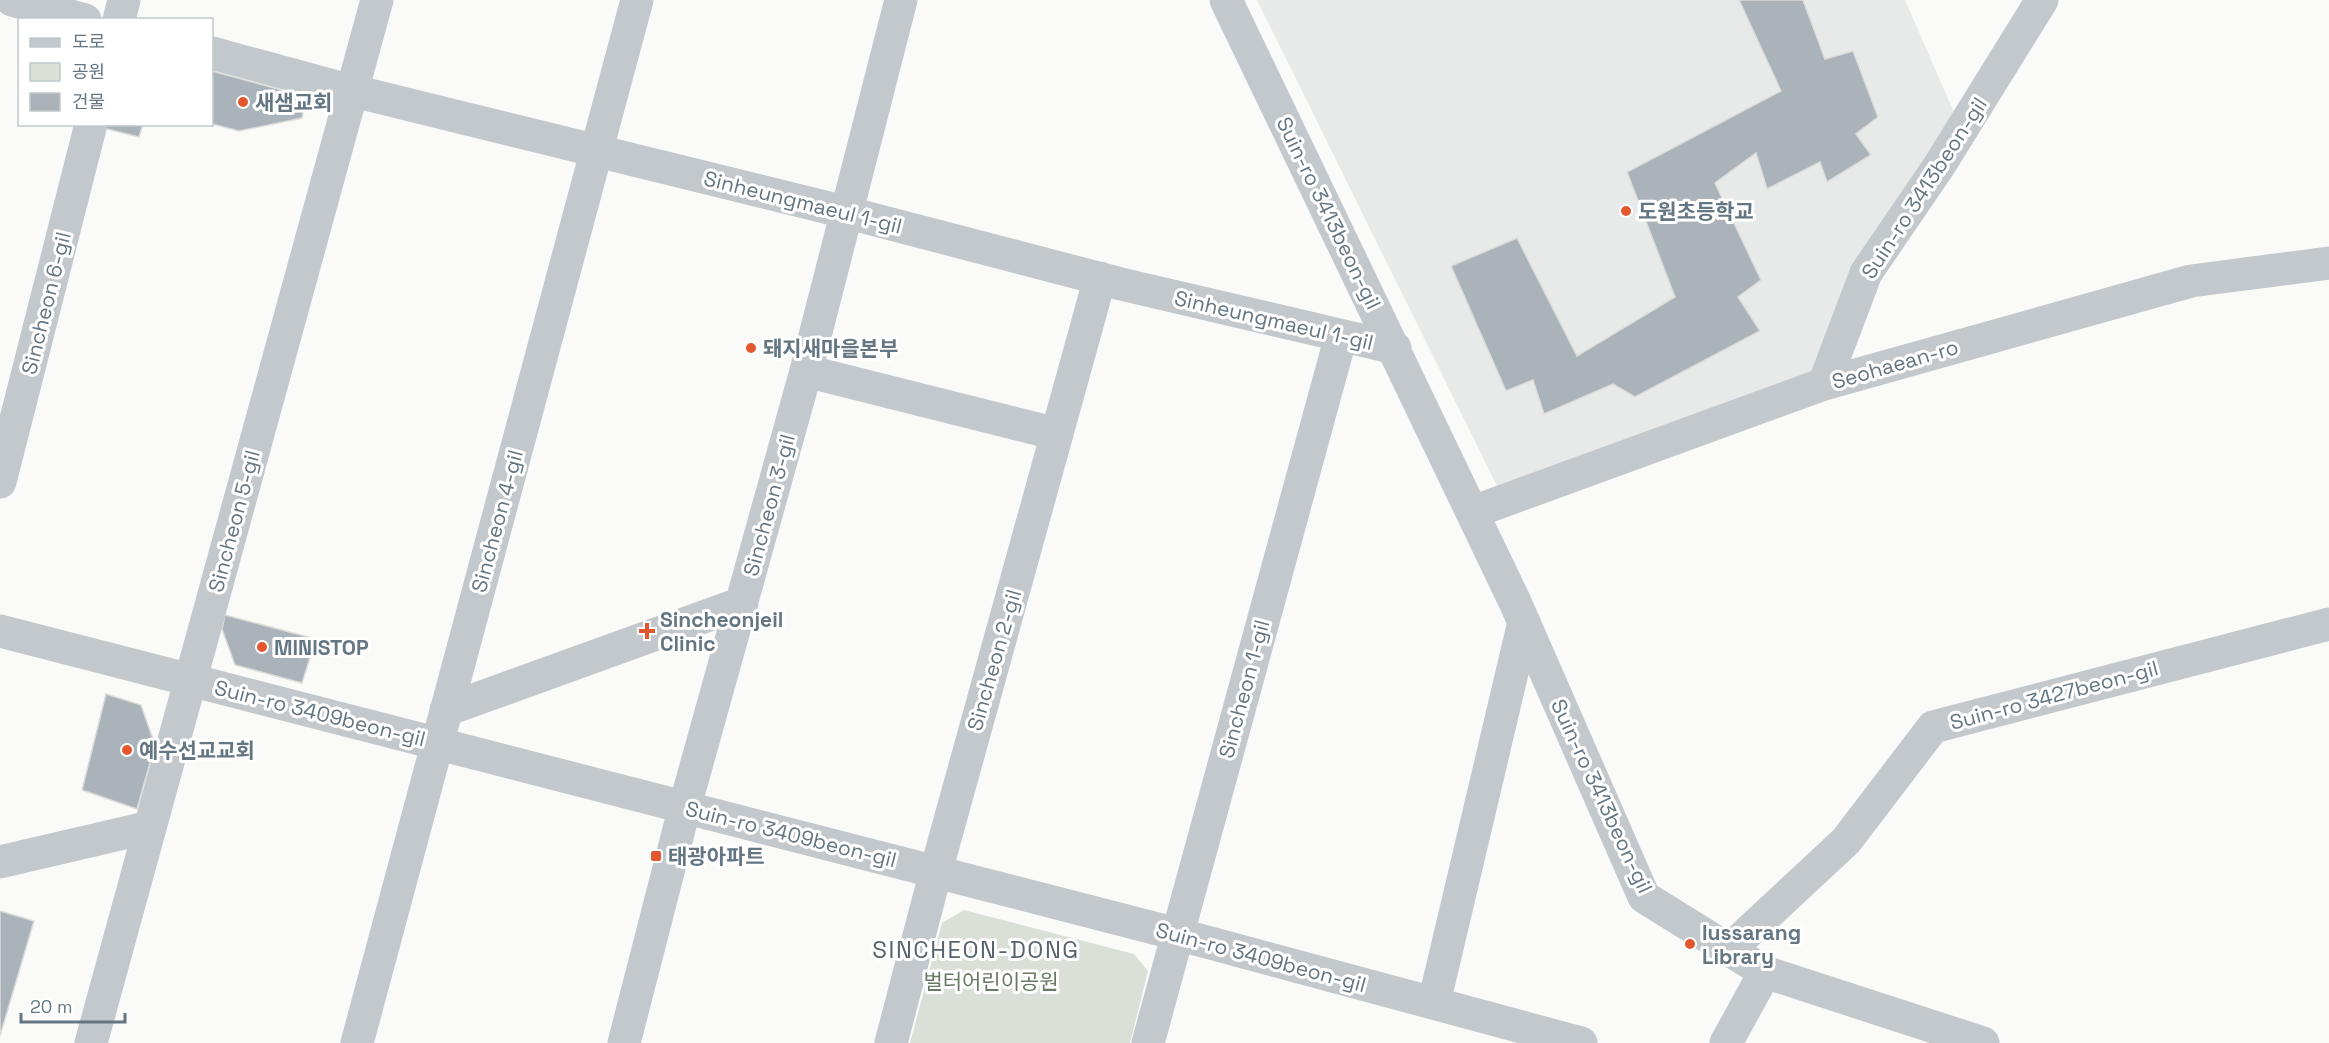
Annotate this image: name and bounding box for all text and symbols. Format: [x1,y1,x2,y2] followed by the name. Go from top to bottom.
[18,18,213,126] legend
[72,30,105,53] text: 도로
[72,60,105,83] text: 공원
[255,89,332,116] place label: 새샘교회
[72,90,105,113] text: 건물
[1855,92,1993,284] street label: Suin-ro 3413beon-gil
[236,95,250,109] marker: 새샘교회
[1271,112,1387,314] street label: Suin-ro 3413beon-gil
[701,164,905,240] street label: Sinheungmaeul 1-gil
[1638,198,1754,225] place label: 도원초등학교
[1619,204,1633,218] marker: 도원초등학교
[15,229,77,377] street label: Sincheon 6-gil
[1172,284,1376,356] street label: Sinheungmaeul 1-gil
[1829,333,1961,395] street label: Seohaean-ro
[763,335,898,362] place label: 돼지새마을본부
[744,341,758,355] marker: 돼지새마을본부
[737,431,801,579] street label: Sincheon 3-gil
[202,447,266,595] street label: Sincheon 5-gil
[465,447,529,595] street label: Sincheon 4-gil
[961,586,1027,734] street label: Sincheon 2-gil
[660,606,783,657] place label: Sincheonjeil Clinic
[1213,617,1275,761] street label: Sincheon 1-gil
[638,622,656,640] marker: Sincheonjeil Clinic
[274,634,369,661] place label: MINISTOP
[255,640,269,654] marker: MINISTOP
[1947,654,2161,736] street label: Suin-ro 3427beon-gil
[212,674,428,752] street label: Suin-ro 3409beon-gil
[1545,695,1659,897] street label: Suin-ro 3413beon-gil
[139,737,255,764] place label: 예수선교교회
[120,743,134,757] marker: 예수선교교회
[683,795,899,873] street label: Suin-ro 3409beon-gil
[668,843,765,870] place label: 태광아파트
[649,849,663,863] marker: 태광아파트
[1153,916,1369,998] street label: Suin-ro 3409beon-gil
[1702,919,1801,970] place label: Iussarang Library
[872,934,1080,965] district label: SINCHEON-DONG
[1683,937,1697,951] marker: Iussarang Library
[923,968,1059,995] park label: 벌터어린이공원
[21,986,124,1024] scale bar
[30,995,73,1018] text: 20 m

